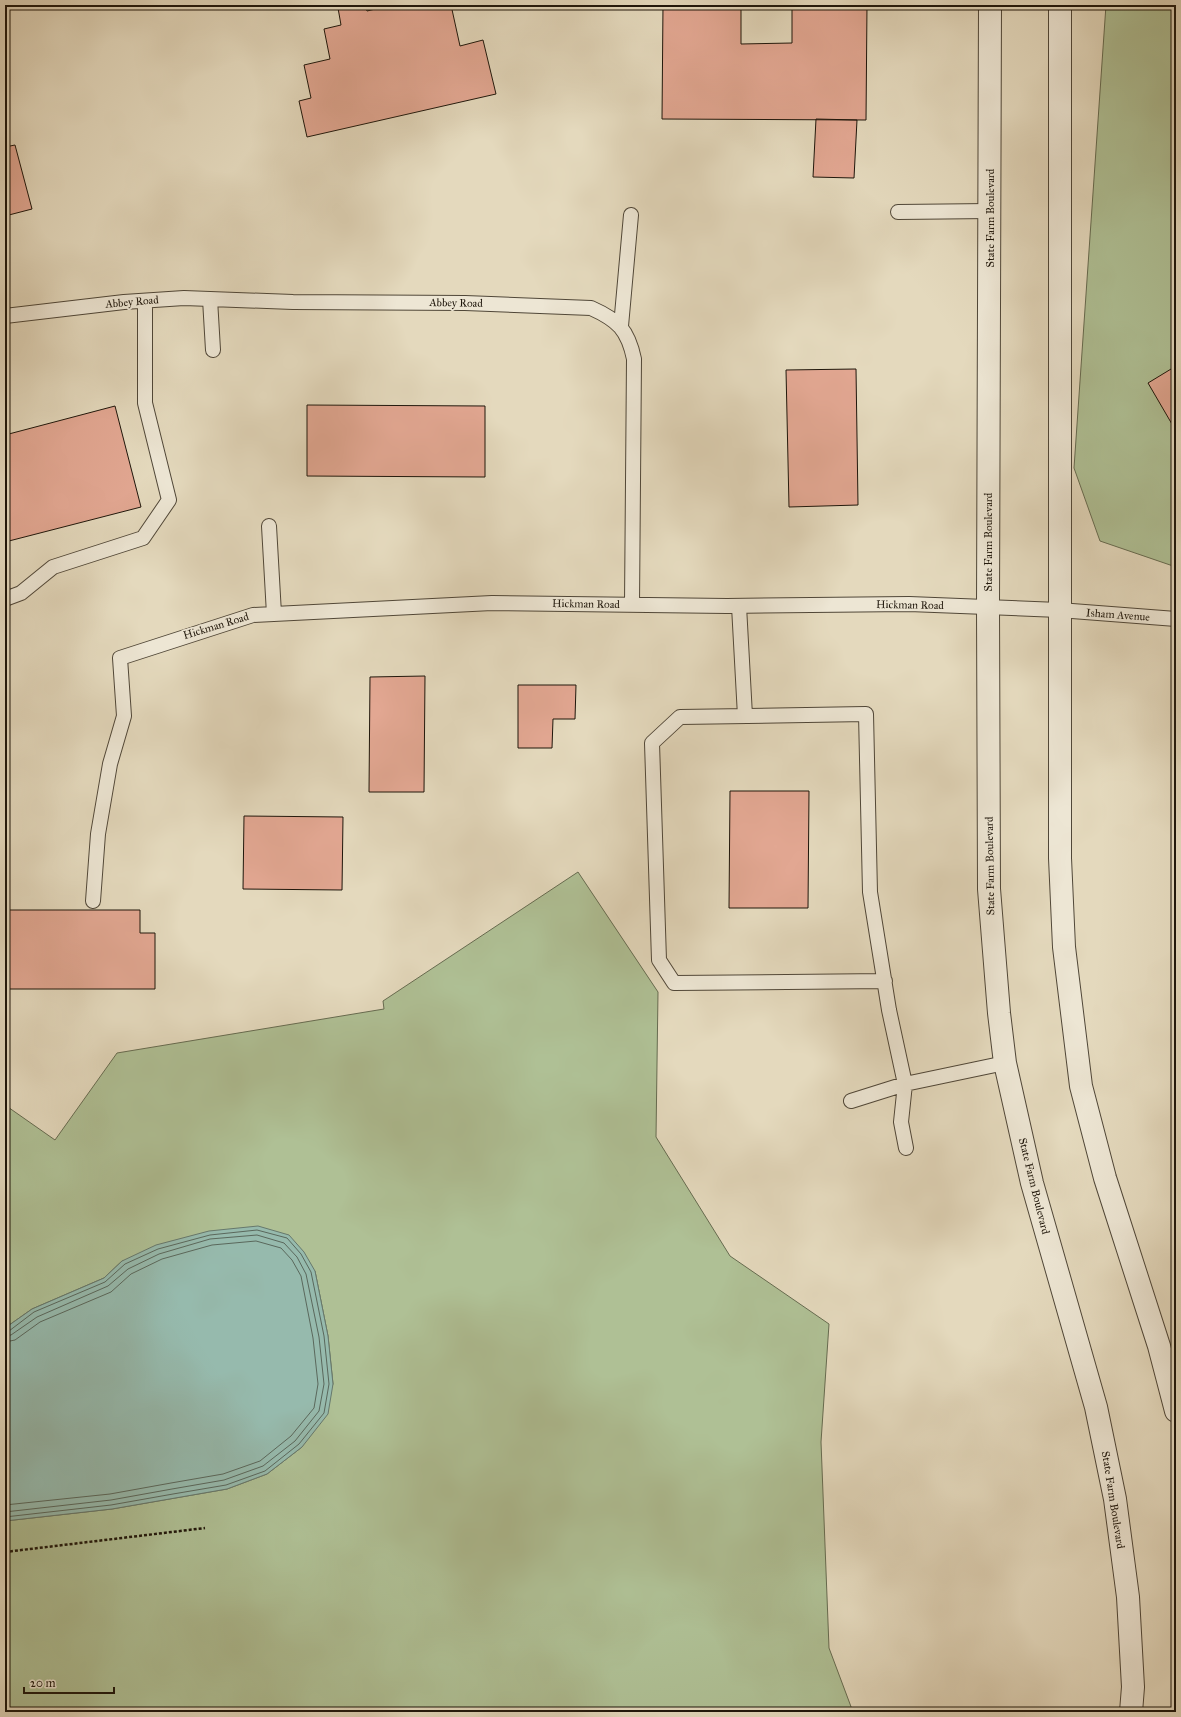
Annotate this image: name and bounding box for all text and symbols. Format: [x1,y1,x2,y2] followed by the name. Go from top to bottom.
[984,168,997,267] street label: State Farm Boulevard
[104,293,160,311] street label: Abbey Road
[428,296,483,310] street label: Abbey Road
[982,492,995,591] street label: State Farm Boulevard
[552,597,621,611] street label: Hickman Road
[876,598,945,612] street label: Hickman Road
[1086,606,1151,624] street label: Isham Avenue
[182,610,251,642] street label: Hickman Road
[983,816,997,915] street label: State Farm Boulevard
[1016,1137,1052,1236] street label: State Farm Boulevard
[1099,1450,1127,1550] street label: State Farm Boulevard
[24,1669,114,1695] scale bar
[30,1676,56,1690] text: 20 m

